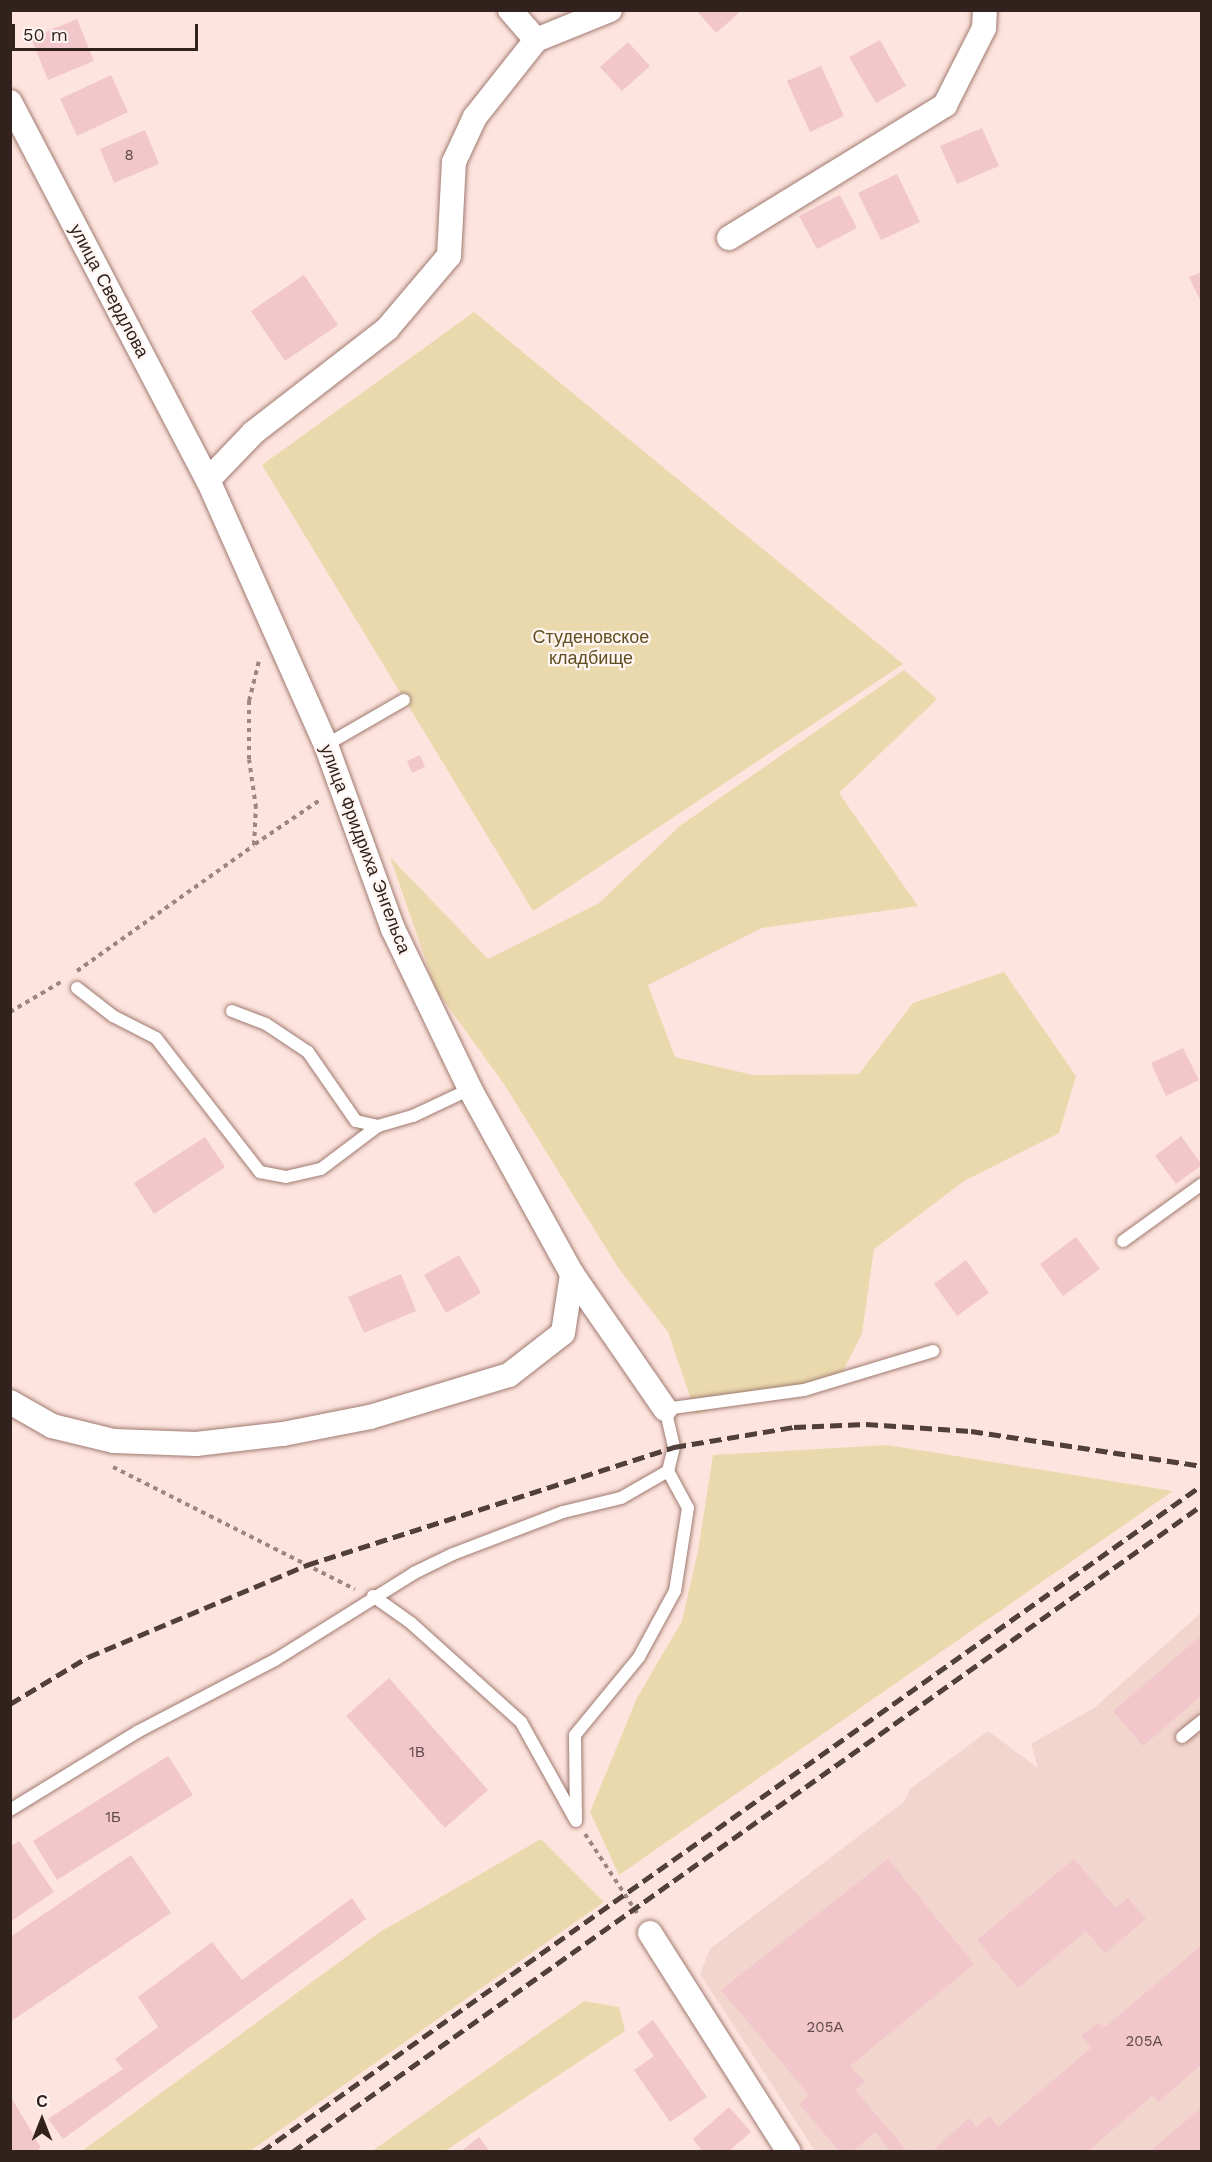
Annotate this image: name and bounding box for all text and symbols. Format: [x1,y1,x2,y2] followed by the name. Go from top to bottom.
[15,12,201,50] scale bar
[23,24,68,45] text: 50 m
[124,147,134,165] house number: 8
[65,221,153,361] street label: улица Свердлова
[533,627,649,670] park label: Студеновское кладбище
[315,741,415,957] street label: улица Фридриха Энгельса
[409,1744,425,1762] house number: 1В
[105,1809,121,1827] house number: 1Б
[807,2019,843,2037] house number: 205А
[1126,2033,1162,2051] house number: 205А
[12,2090,72,2150] north arrow
[36,2092,48,2111] text: С

